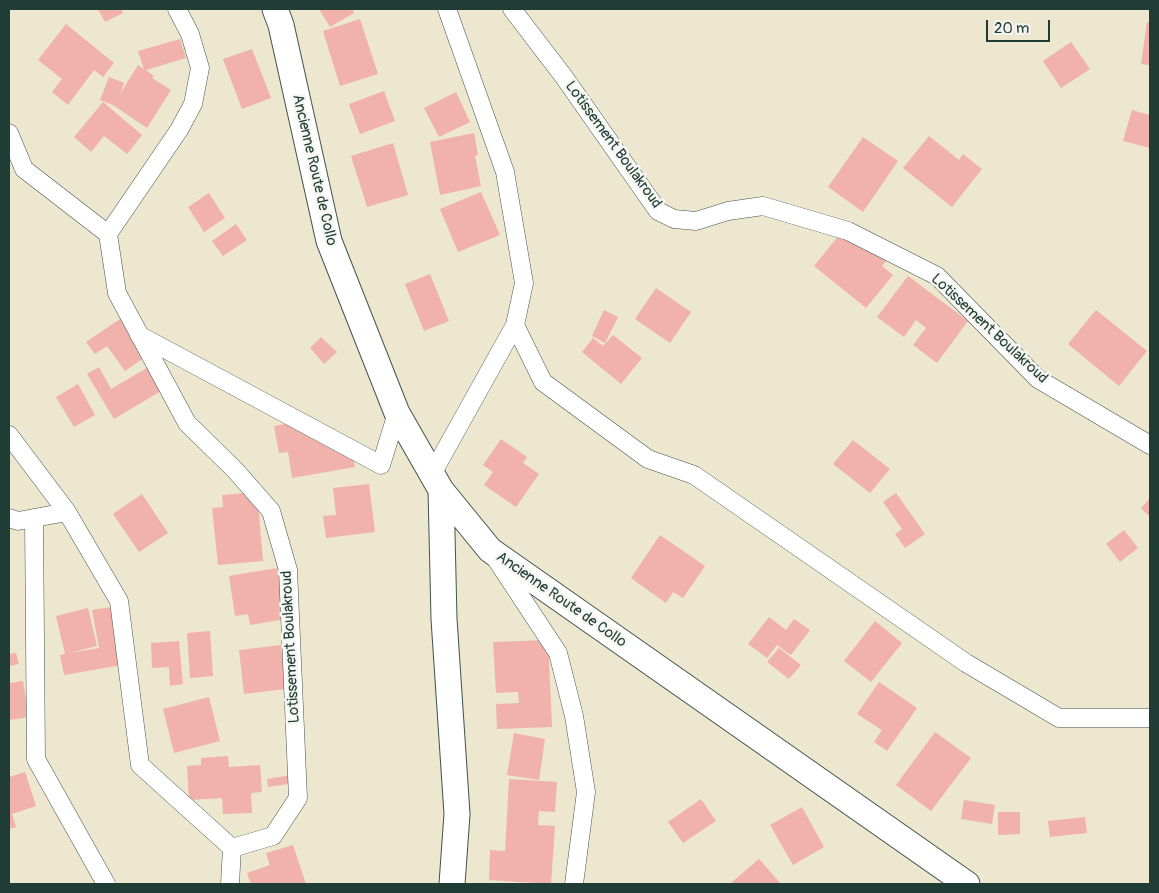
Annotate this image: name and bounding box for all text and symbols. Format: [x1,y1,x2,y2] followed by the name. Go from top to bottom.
[989,10,1053,42] scale bar
[994,19,1029,38] text: 20 m
[561,78,665,212] street label: Lotissement Boulakroud
[288,93,340,247] street label: Ancienne Route de Collo
[927,270,1051,388] street label: Lotissement Boulakroud
[492,548,630,652] street label: Ancienne Route de Collo
[278,570,304,724] street label: Lotissement Boulakroud

